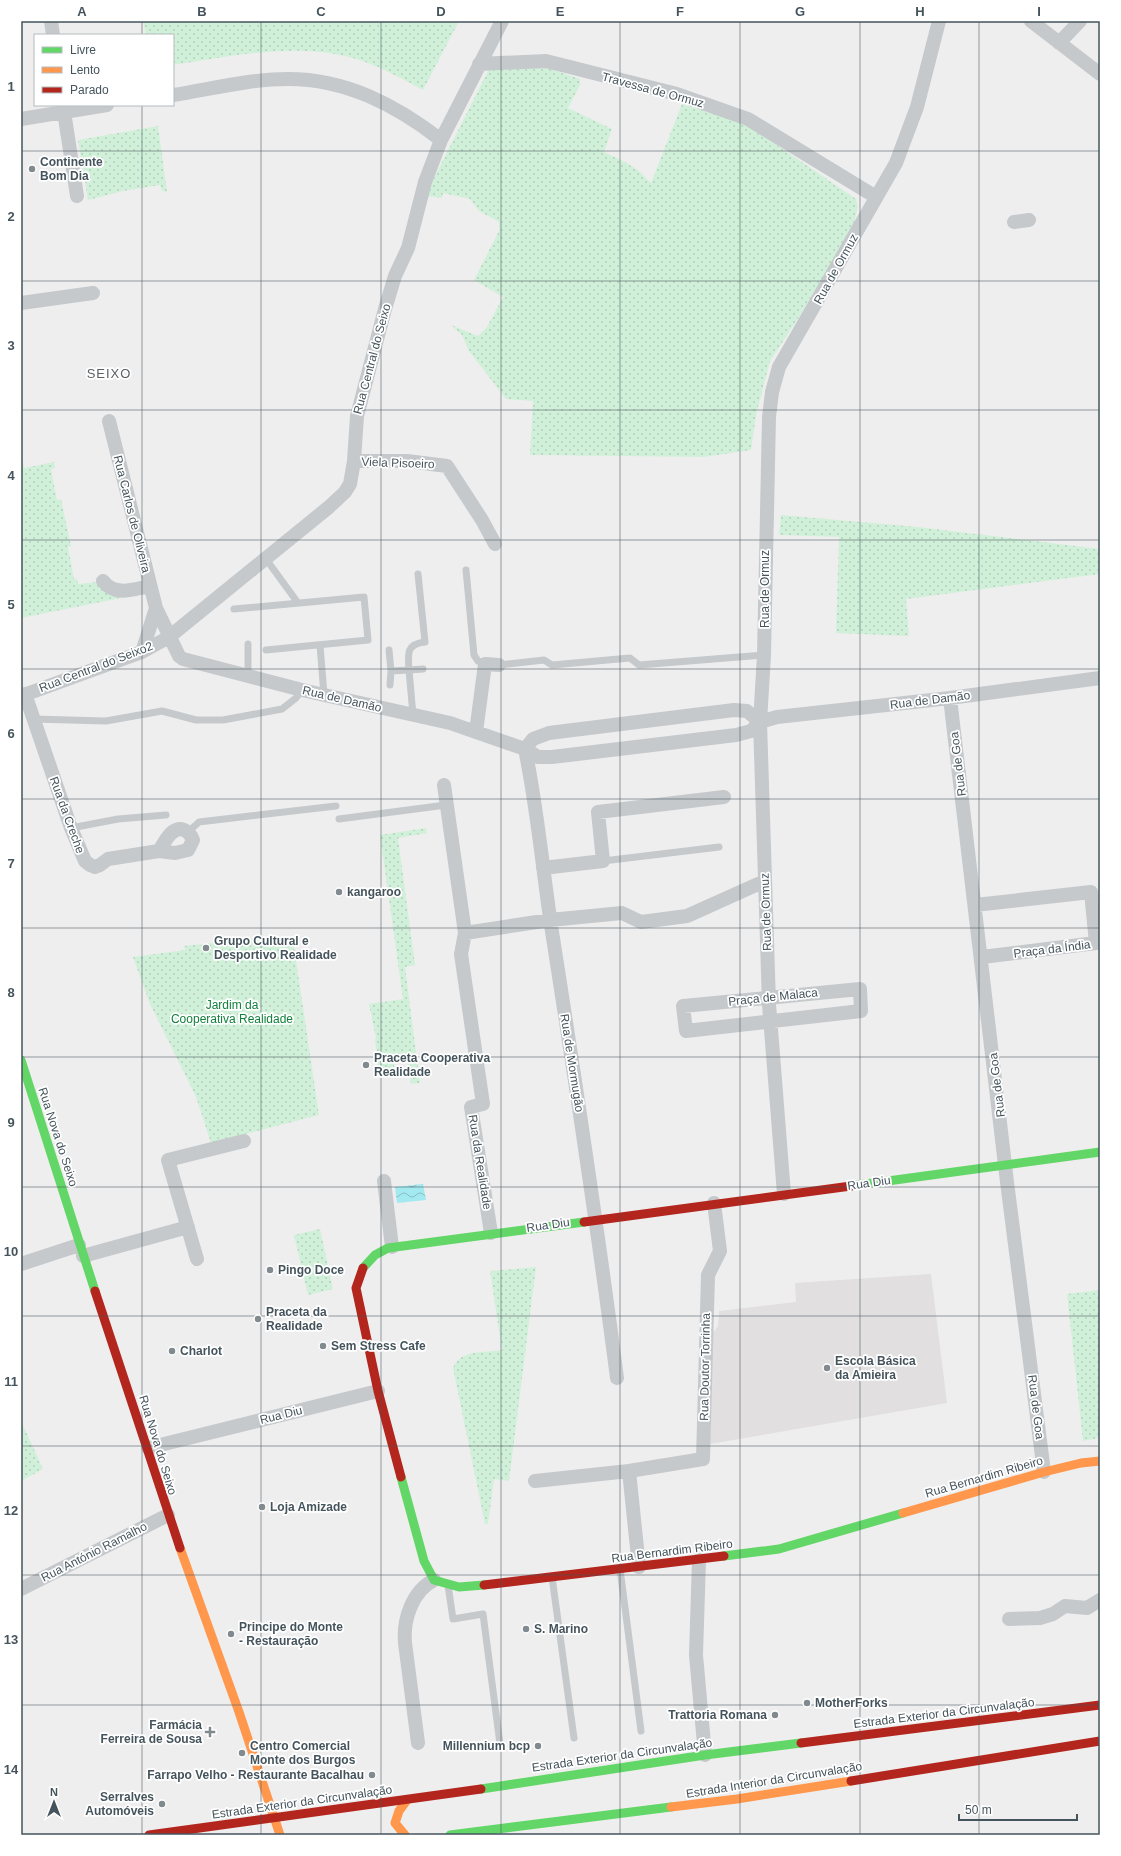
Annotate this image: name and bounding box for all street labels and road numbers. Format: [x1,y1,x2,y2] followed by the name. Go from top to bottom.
[601,70,705,110] street label: Travessa de Ormuz
[811,231,861,307] street label: Rua de Ormuz
[350,302,394,416] street label: Rua Central do Seixo
[111,454,153,575] street label: Rua Carlos de Oliveira
[361,455,435,471] street label: Viela Pisoeiro
[758,550,772,628] street label: Rua de Ormuz
[37,639,155,695] street label: Rua Central do Seixo2
[301,683,383,715] street label: Rua de Damão
[889,688,971,712] street label: Rua de Damão
[947,731,969,797] street label: Rua de Goa
[47,775,87,856] street label: Rua da Creche
[758,873,774,951] street label: Rua de Ormuz
[1013,936,1092,961] street label: Praça da Índia
[727,985,819,1009] street label: Praça de Malaca
[557,1013,587,1113] street label: Rua de Mormugão
[986,1052,1008,1118] street label: Rua de Goa
[35,1086,81,1189] street label: Rua Nova do Seixo
[466,1113,494,1211] street label: Rua da Realidade
[847,1173,891,1193] street label: Rua Diu
[526,1215,570,1235] street label: Rua Diu
[697,1313,713,1421] street label: Rua Doutor Torrinha
[1025,1374,1047,1440] street label: Rua de Goa
[136,1394,180,1497] street label: Rua Nova do Seixo
[258,1403,304,1427] street label: Rua Diu
[923,1453,1045,1501] street label: Rua Bernardim Ribeiro
[39,1519,149,1585] street label: Rua António Ramalho
[611,1537,734,1565] street label: Rua Bernardim Ribeiro
[853,1695,1036,1731] street label: Estrada Exterior da Circunvalação
[531,1735,713,1775] street label: Estrada Exterior da Circunvalação
[685,1759,863,1801] street label: Estrada Interior da Circunvalação
[211,1782,393,1822] street label: Estrada Exterior da Circunvalação

